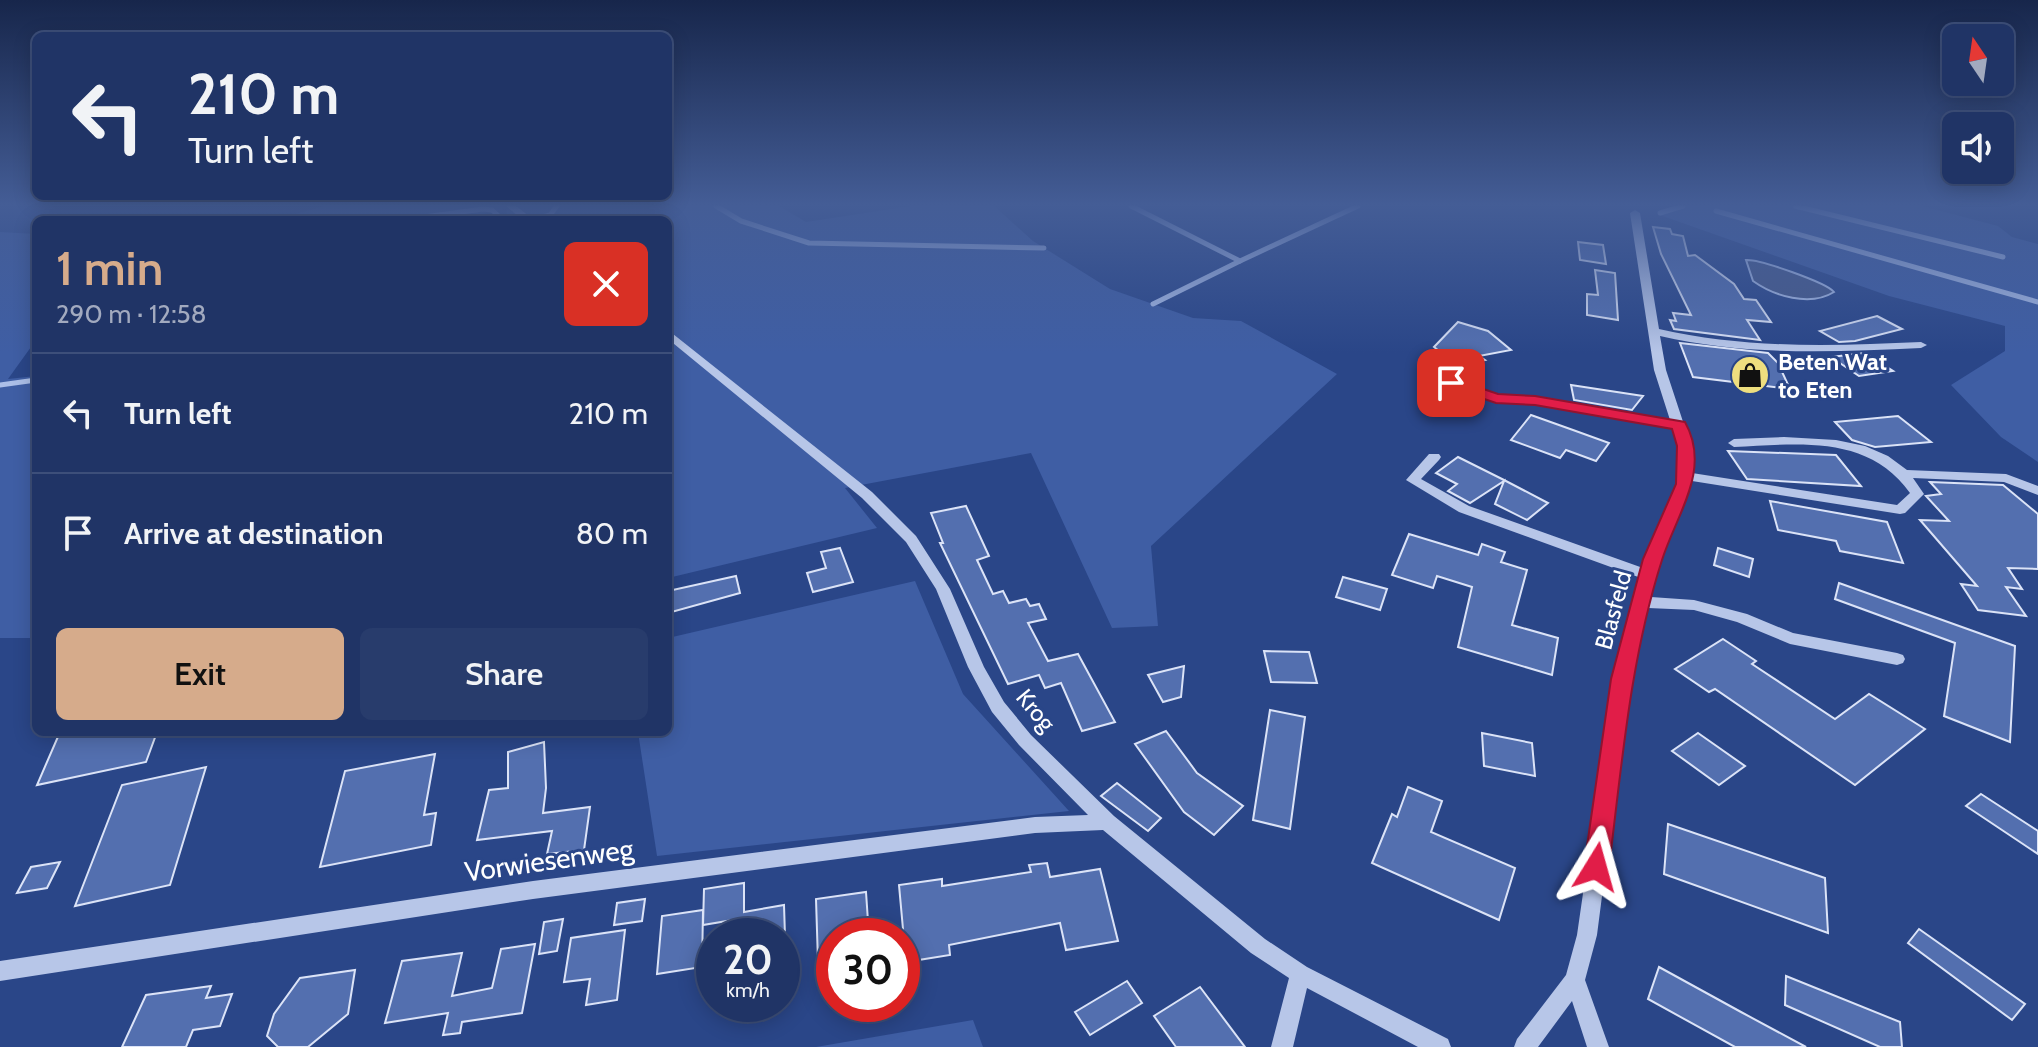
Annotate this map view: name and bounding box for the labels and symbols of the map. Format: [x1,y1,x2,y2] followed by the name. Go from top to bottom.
[1942,24,2014,96] north arrow
[1778,347,1887,404] place label: Beten Wat to Eten
[1417,349,1485,417] pin
[1729,354,1771,396] shop icon: Beten Wat to Eten
[1589,568,1637,652] street label: Blasfeld
[1010,683,1063,738] street label: Krog
[1554,825,1638,909] position arrow
[462,831,637,889] street label: Vorwiesenweg
[816,918,920,1022] speed limit sign: 30

